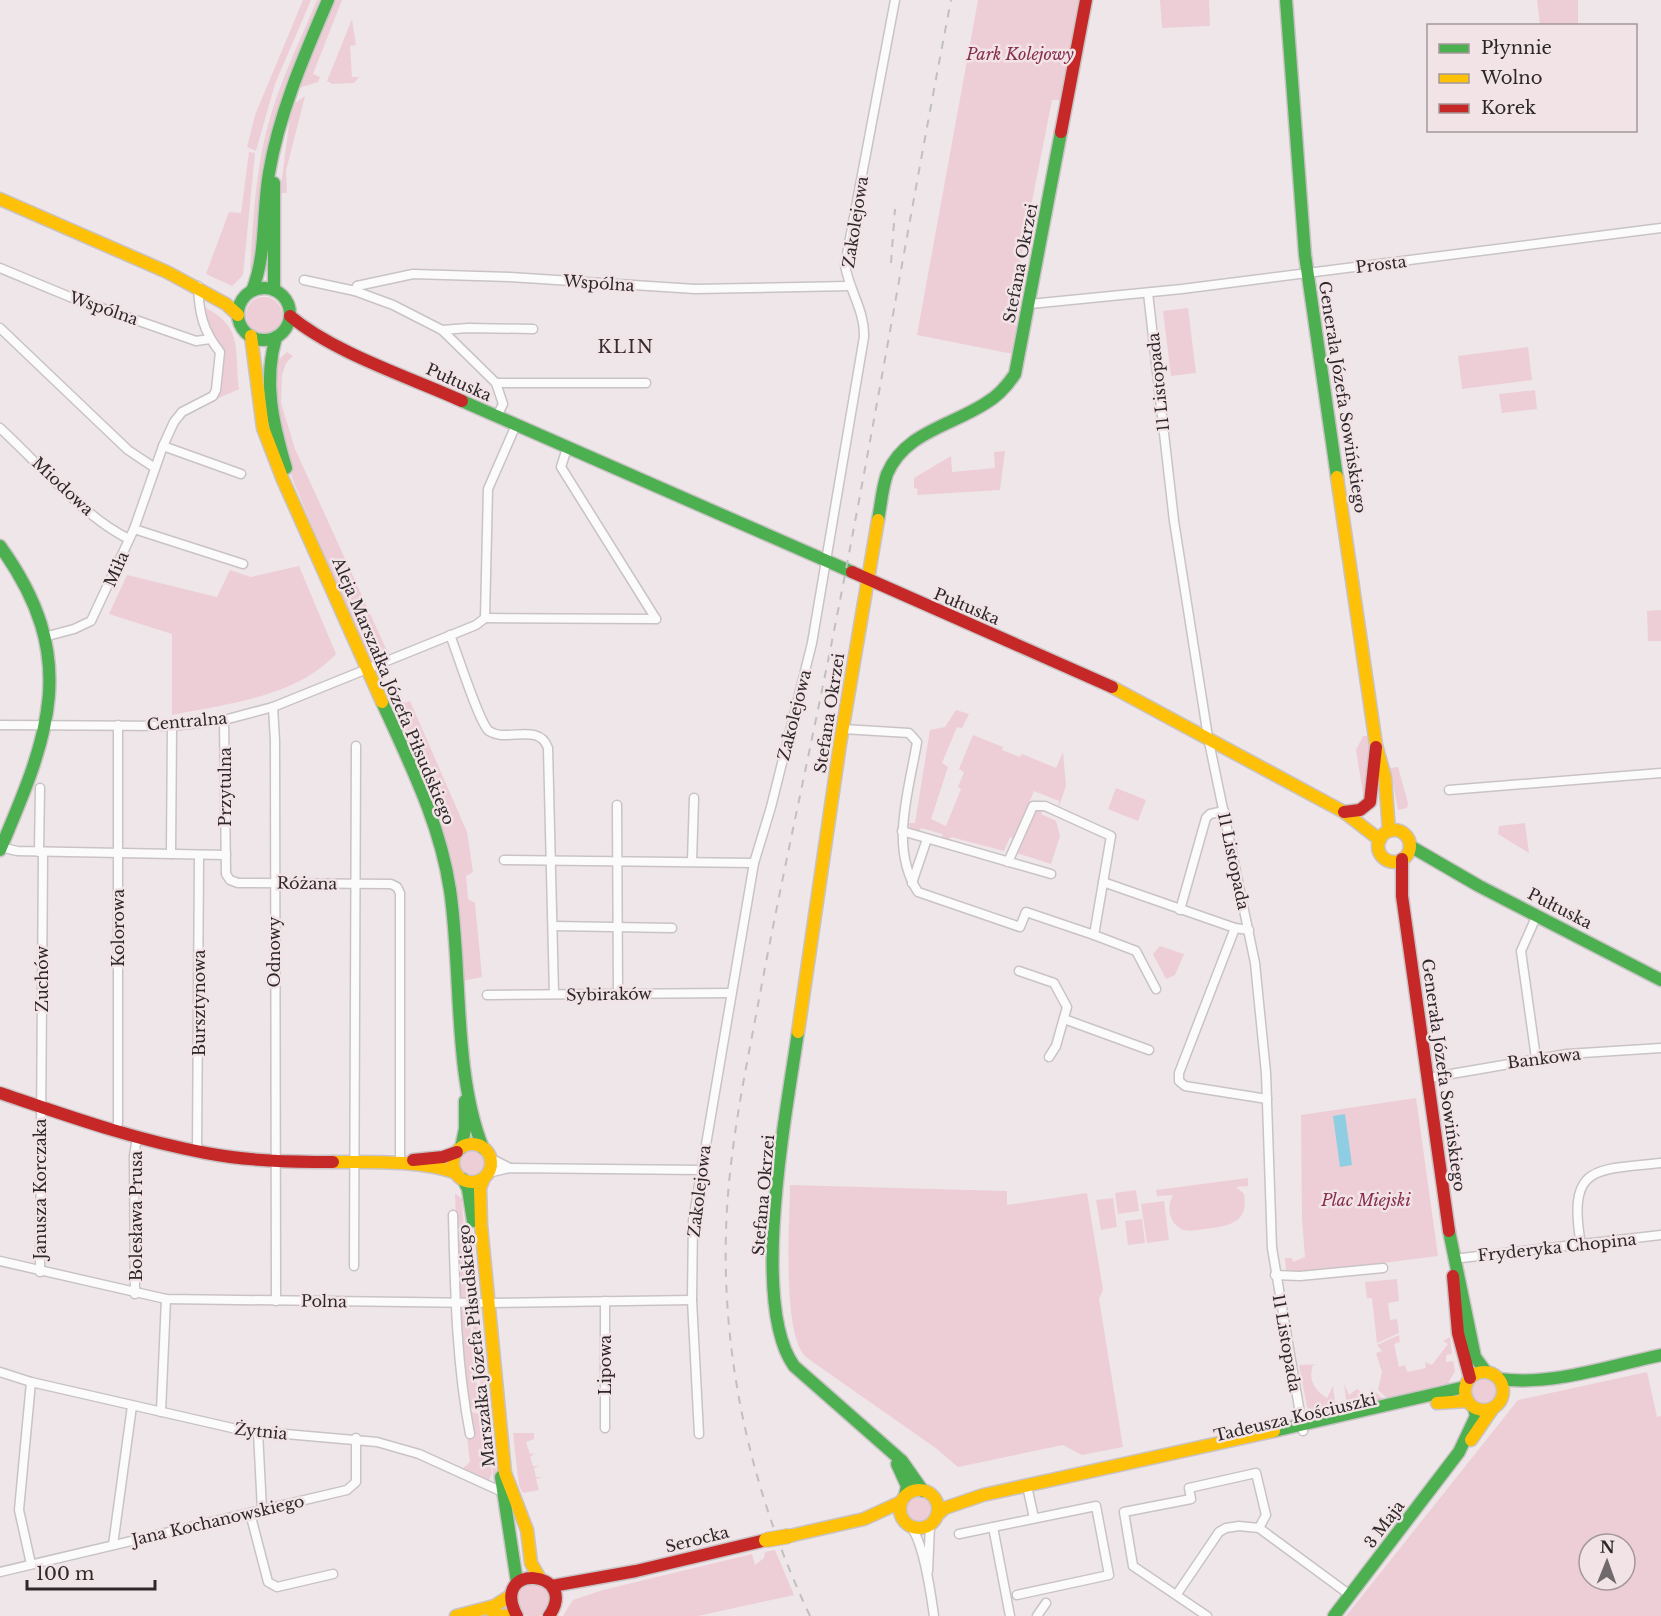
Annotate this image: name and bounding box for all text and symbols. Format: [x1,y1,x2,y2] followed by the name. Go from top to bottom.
[1427,24,1637,132] legend
[1481,37,1552,59] text: Płynnie
[965,44,1074,64] park label: Park Kolejowy
[1480,67,1543,89] text: Wolno
[1481,97,1536,119] text: Korek
[838,175,872,269] street label: Zakolejowa
[999,201,1041,324] street label: Stefana Okrzei
[1354,251,1408,277] street label: Prosta
[562,270,635,295] street label: Wspólna
[1315,279,1371,515] street label: Generała Józefa Sowińskiego
[66,287,141,329] street label: Wspólna
[1143,332,1173,432] street label: 11 Listopada
[598,336,654,358] district label: KLIN
[423,359,495,405] street label: Pułtuska
[28,453,98,520] street label: Miodowa
[99,548,133,590] street label: Miła
[328,553,460,828] street label: Aleja Marszałka Józefa Piłsudskiego
[931,583,1003,629] street label: Pułtuska
[810,651,848,774] street label: Stefana Okrzei
[773,668,815,762] street label: Zakolejowa
[146,708,228,734] street label: Centralna
[215,747,235,827] street label: Przytulna
[1214,810,1254,912] street label: 11 Listopada
[277,872,338,894] street label: Różana
[1524,883,1596,933] street label: Pułtuska
[108,889,128,967] street label: Kolorowa
[264,916,284,987] street label: Odnowy
[32,946,52,1012] street label: Zuchów
[189,950,209,1056] street label: Bursztynowa
[1418,957,1470,1193] street label: Generała Józefa Sowińskiego
[566,983,652,1005] street label: Sybiraków
[1506,1044,1582,1072] street label: Bankowa
[30,1118,50,1261] street label: Janusza Korczaka
[748,1133,778,1256] street label: Stefana Okrzei
[683,1144,715,1238] street label: Zakolejowa
[126,1151,146,1281] street label: Bolesława Prusa
[1320,1190,1411,1210] park label: Plac Miejski
[453,1224,499,1468] street label: Marszałka Józefa Piłsudskiego
[1477,1229,1637,1265] street label: Fryderyka Chopina
[301,1291,347,1311] street label: Polna
[1269,1292,1305,1394] street label: 11 Listopada
[595,1335,615,1395] street label: Lipowa
[1212,1388,1379,1445] street label: Tadeusza Kościuszki
[233,1418,289,1444] street label: Żytnia
[128,1490,306,1550] street label: Jana Kochanowskiego
[1360,1496,1408,1552] street label: 3 Maja
[663,1521,731,1557] street label: Serocka
[1577,1532,1637,1592] north arrow
[1600,1537,1615,1557] text: N
[27,1553,154,1591] scale bar
[36,1563,94,1585] text: 100 m

